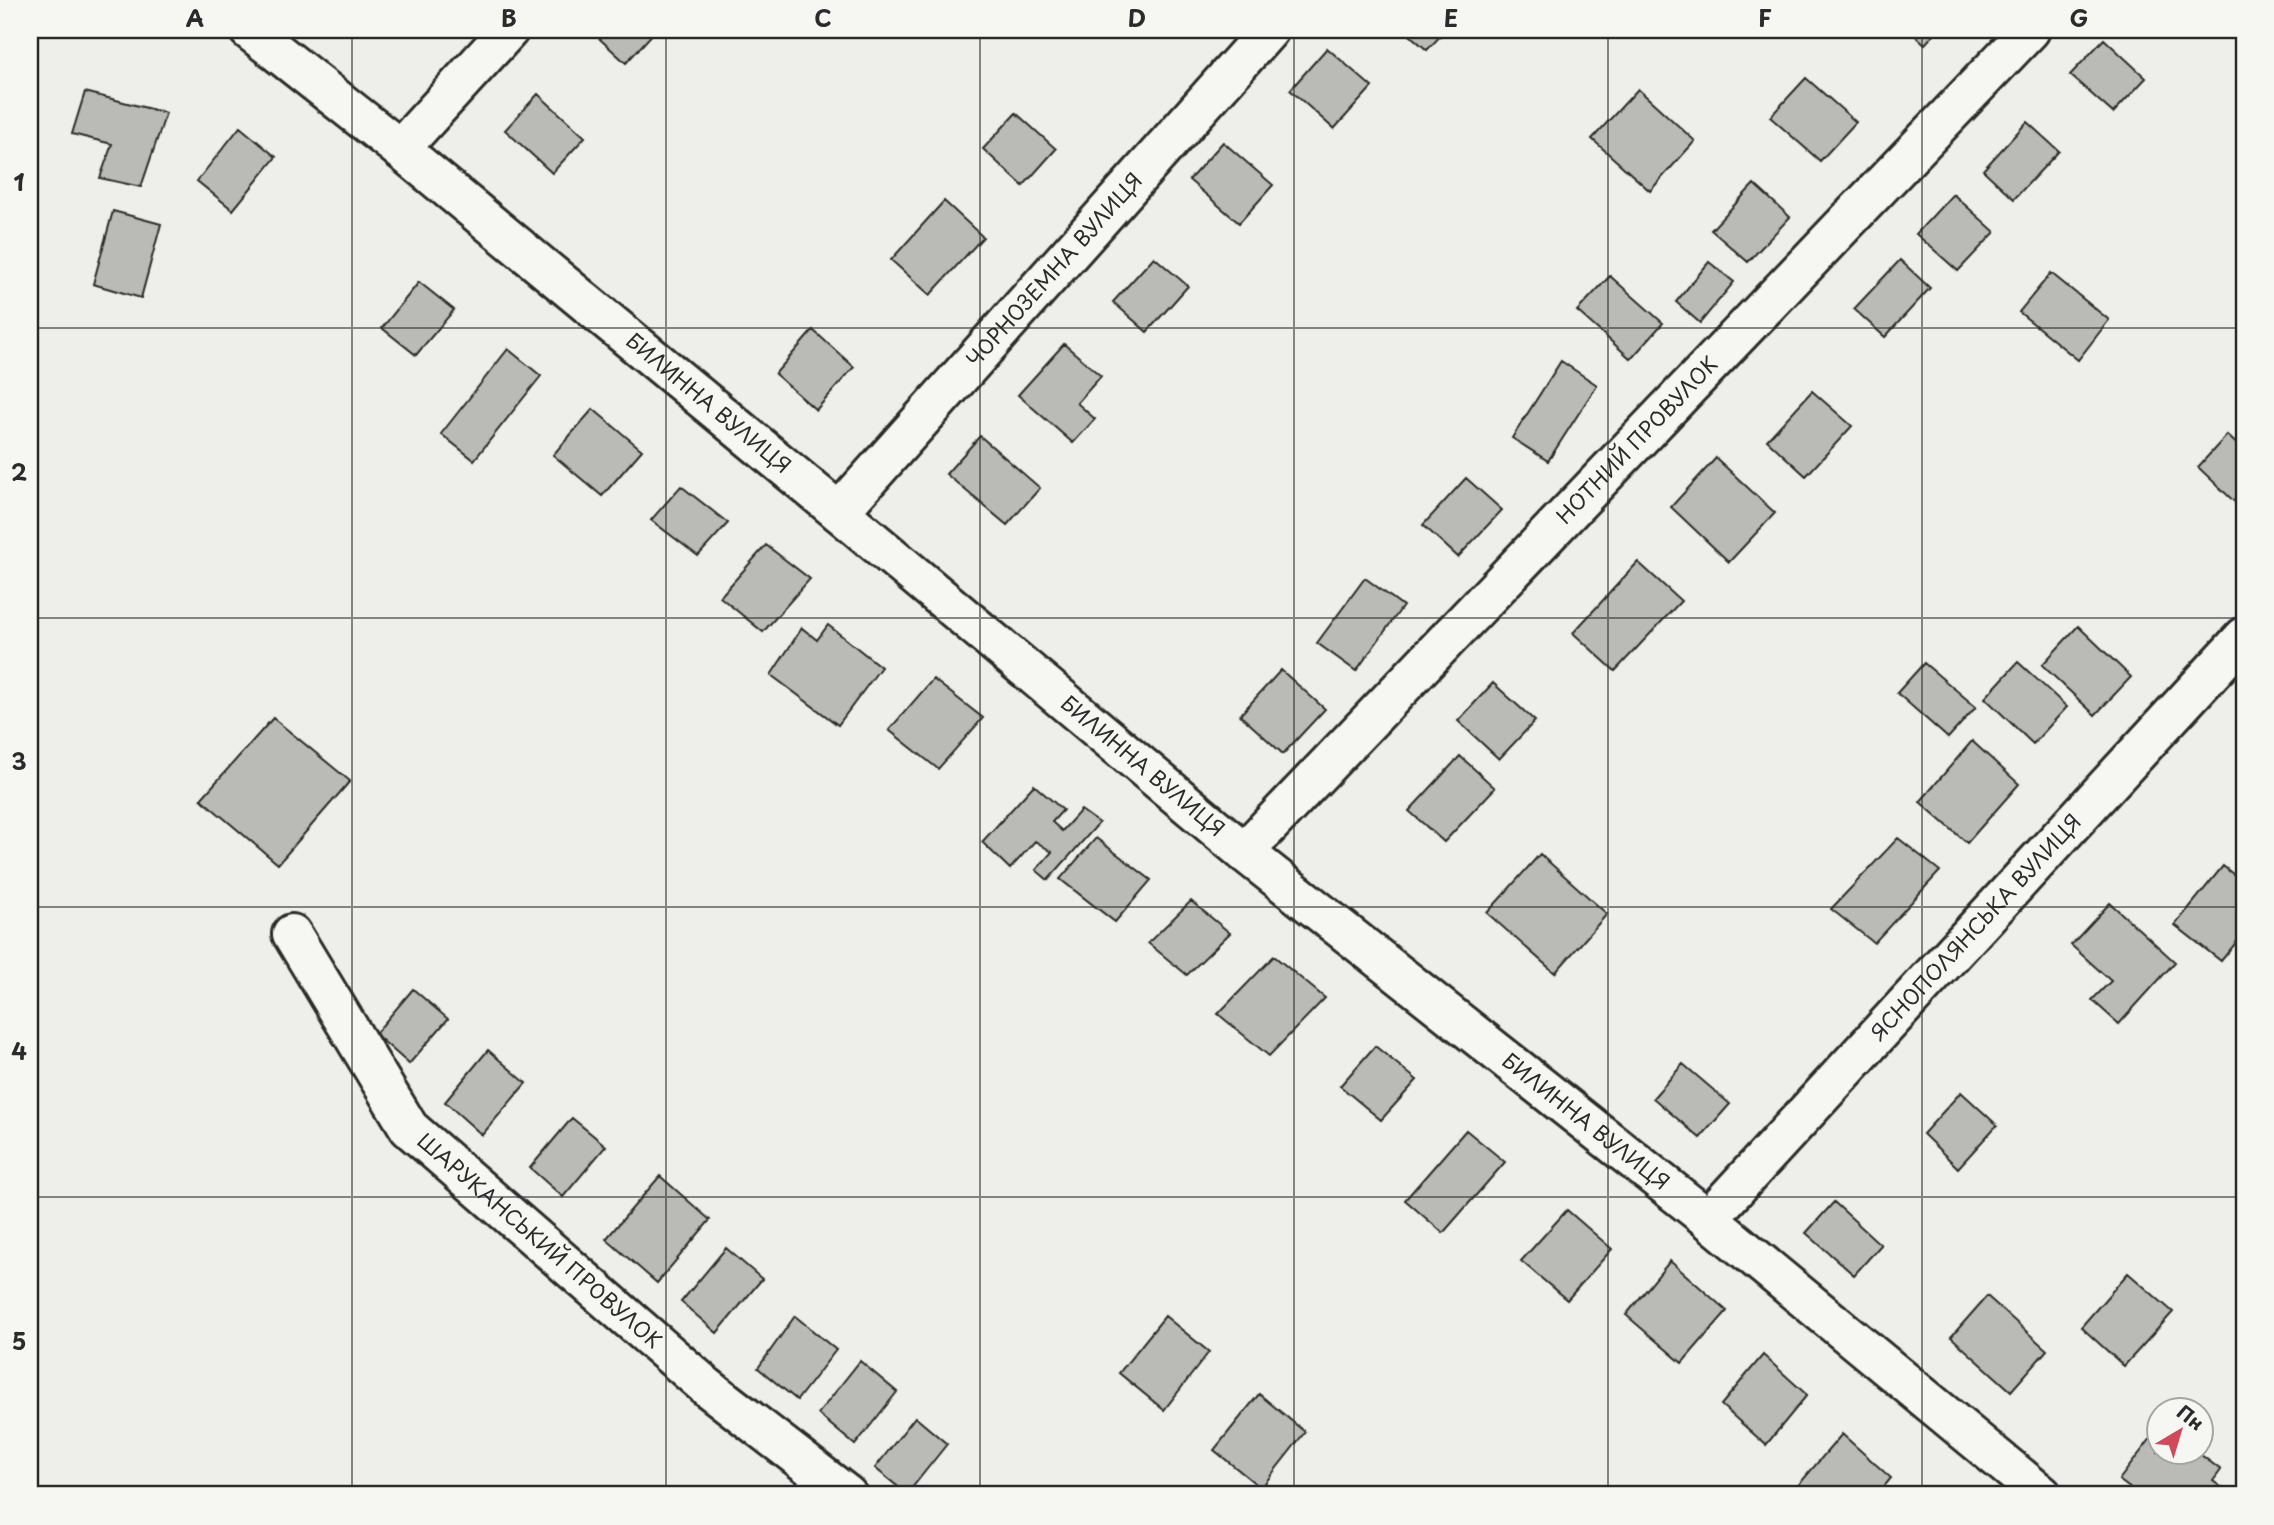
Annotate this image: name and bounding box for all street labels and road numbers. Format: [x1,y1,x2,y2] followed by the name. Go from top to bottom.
[958,165,1149,373] street label: ЧОРНОЗЕМНА ВУЛИЦЯ
[620,324,799,480] street label: БИЛИННА ВУЛИЦЯ
[1548,348,1724,530] street label: НОТНИЙ ПРОВУЛОК
[1055,687,1233,843] street label: БИЛИННА ВУЛИЦЯ
[1862,806,2088,1047] street label: ЯСНОПОЛЯНСЬКА ВУЛИЦЯ
[1496,1044,1677,1197] street label: БИЛИННА ВУЛИЦЯ
[411,1124,670,1355] street label: ШАРУКАНСЬКИЙ ПРОВУЛОК

